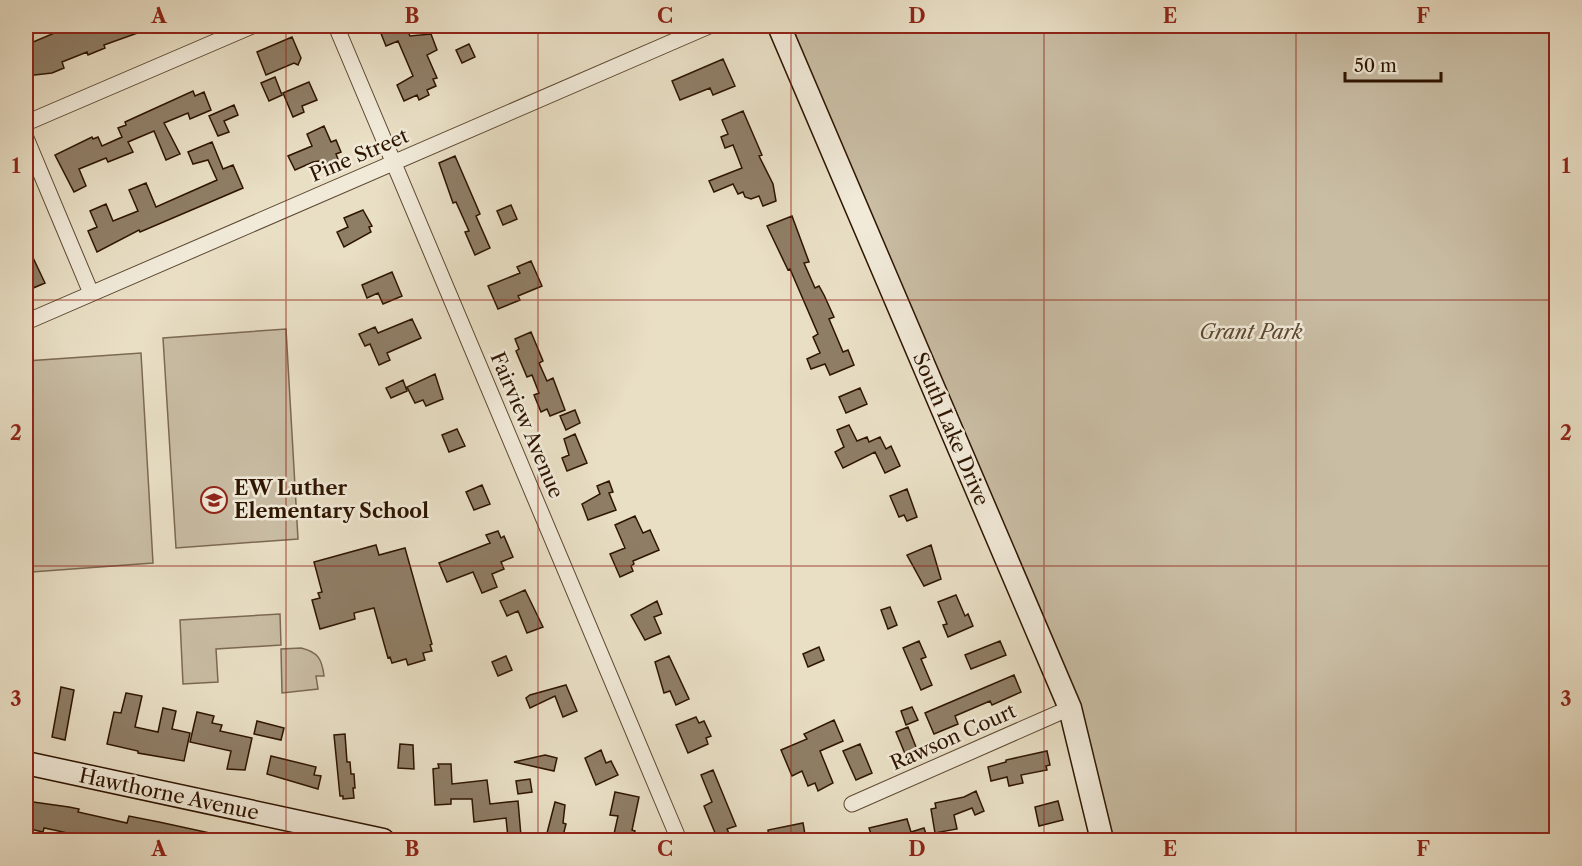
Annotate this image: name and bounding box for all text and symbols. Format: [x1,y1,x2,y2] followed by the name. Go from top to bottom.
[150,4,167,28] text: A
[405,4,420,28] text: B
[657,4,673,28] text: C
[908,4,926,28] text: D
[1163,4,1177,28] text: E
[1416,4,1430,28] text: F
[1345,45,1441,83] scale bar
[1354,55,1397,77] text: 50 m
[306,123,412,187] street label: Pine Street
[12,154,21,178] text: 1
[1562,154,1571,178] text: 1
[1199,320,1303,344] park label: Grant Park
[485,348,569,502] street label: Fairview Avenue
[908,349,994,509] street label: South Lake Drive
[10,421,22,445] text: 2
[1560,421,1572,445] text: 2
[234,476,429,523] place label: EW Luther Elementary School
[199,485,229,515] school or university icon: EW Luther Elementary School
[10,687,22,711] text: 3
[1560,687,1572,711] text: 3
[886,699,1020,775] street label: Rawson Court
[77,763,261,825] street label: Hawthorne Avenue
[150,837,167,861] text: A
[405,837,420,861] text: B
[657,837,673,861] text: C
[908,837,926,861] text: D
[1163,837,1177,861] text: E
[1416,837,1430,861] text: F

